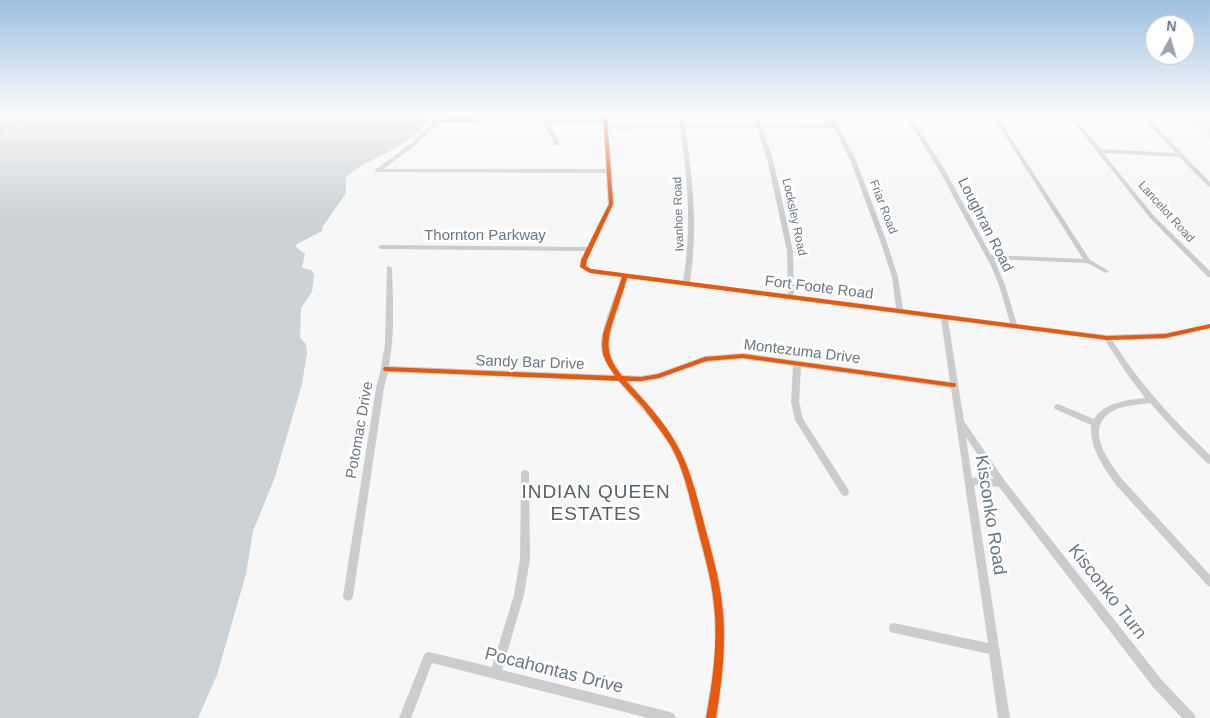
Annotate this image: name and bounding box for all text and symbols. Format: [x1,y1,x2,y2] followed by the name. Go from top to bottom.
[1145,15,1195,65] north arrow
[1166,18,1177,35] text: N
[954,175,1016,275] street label: Loughran Road
[671,176,687,252] street label: Ivanhoe Road
[779,177,809,257] street label: Locksley Road
[866,178,900,236] street label: Friar Road
[1135,178,1197,246] street label: Lancelot Road
[424,227,546,245] street label: Thornton Parkway
[764,272,874,304] street label: Fort Foote Road
[743,336,861,368] street label: Montezuma Drive
[475,352,585,374] street label: Sandy Bar Drive
[343,380,377,480] street label: Potomac Drive
[970,454,1010,576] street label: Kisconko Road
[520,482,672,526] district label: INDIAN QUEEN ESTATES
[1063,540,1151,644] street label: Kisconko Turn
[482,643,626,699] street label: Pocahontas Drive

